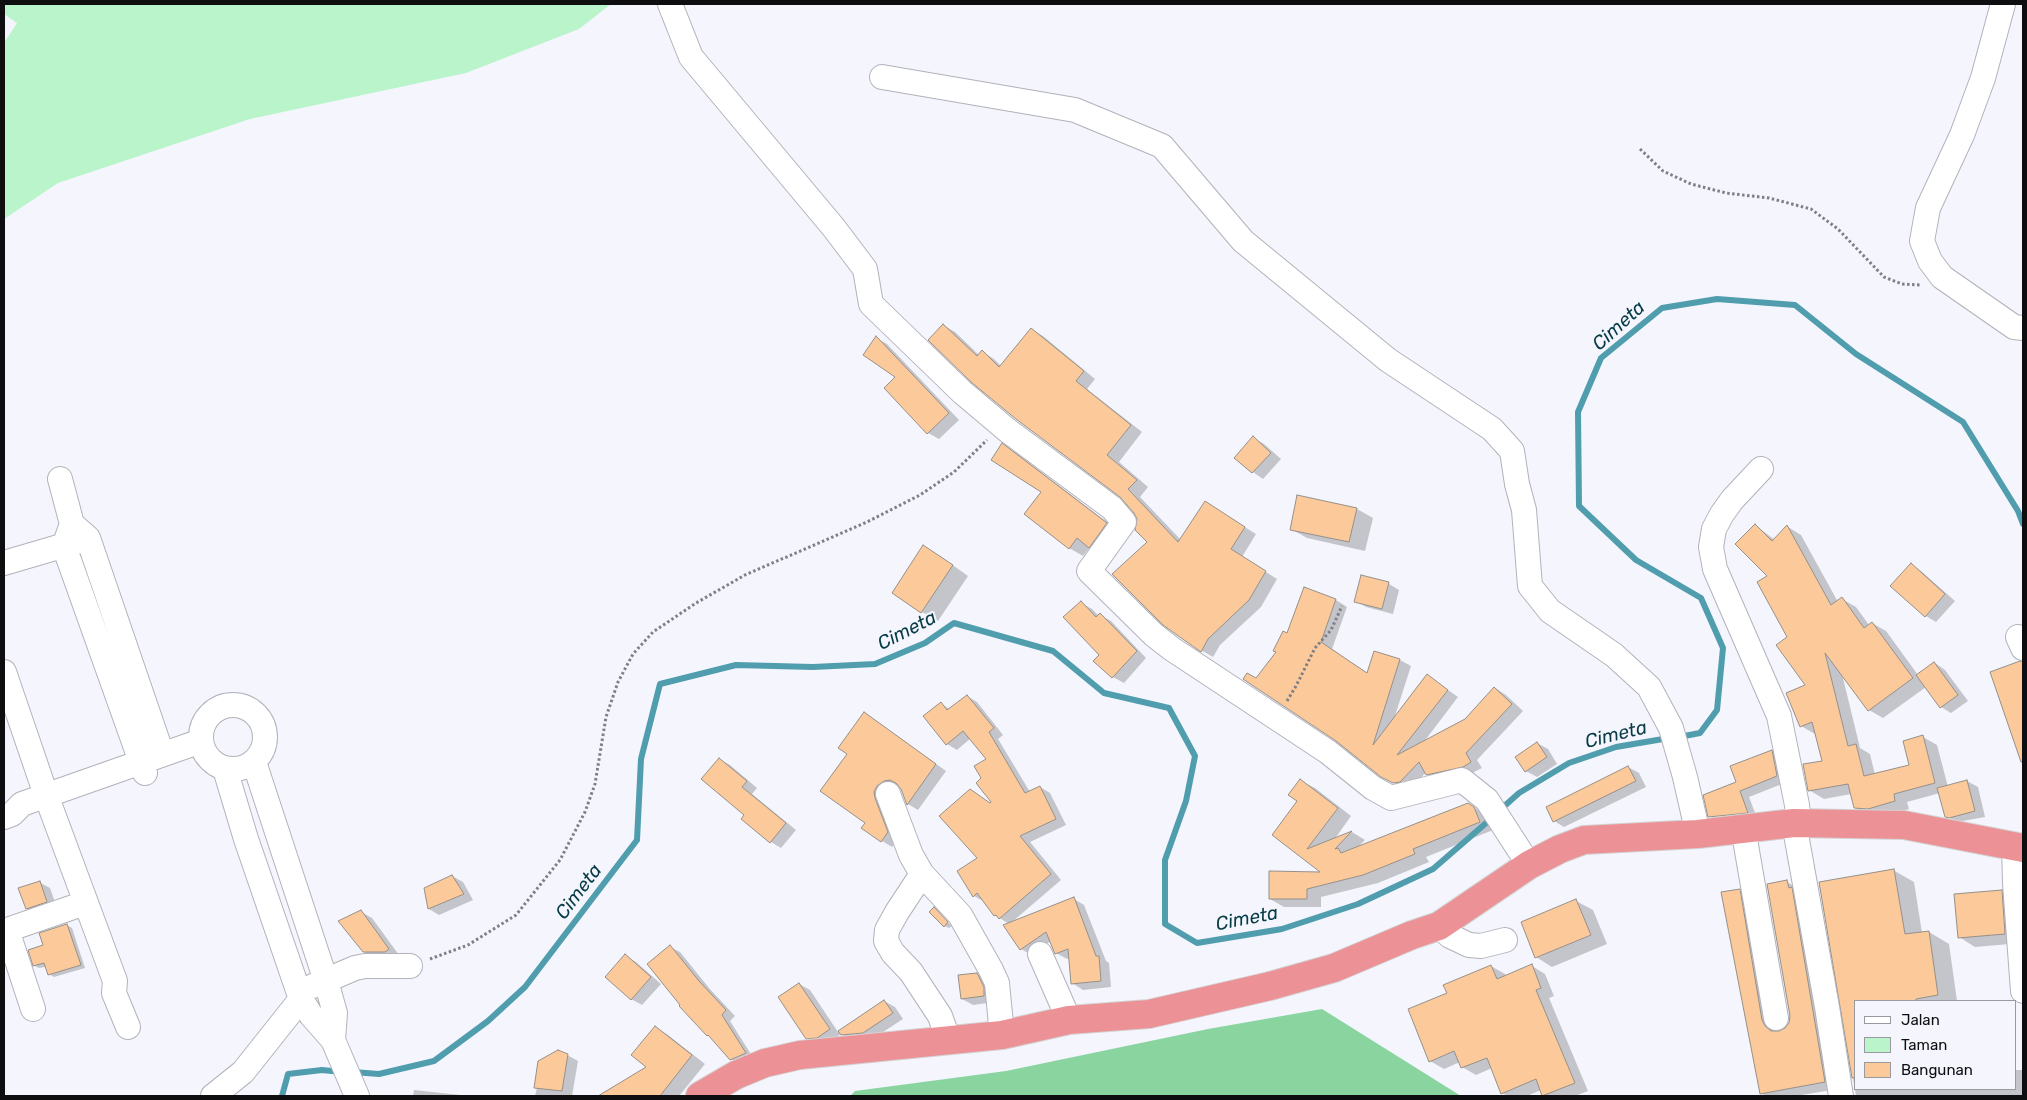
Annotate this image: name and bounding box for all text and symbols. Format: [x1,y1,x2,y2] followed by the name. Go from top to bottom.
[1588,296,1650,356] water label: Cimeta
[874,607,940,655] water label: Cimeta
[1583,716,1649,754] water label: Cimeta
[551,860,607,924] water label: Cimeta
[1214,902,1280,936] water label: Cimeta
[1854,1000,2017,1090] legend
[1901,1011,1940,1029] text: Jalan
[1901,1036,1947,1054] text: Taman
[1901,1061,1973,1079] text: Bangunan

